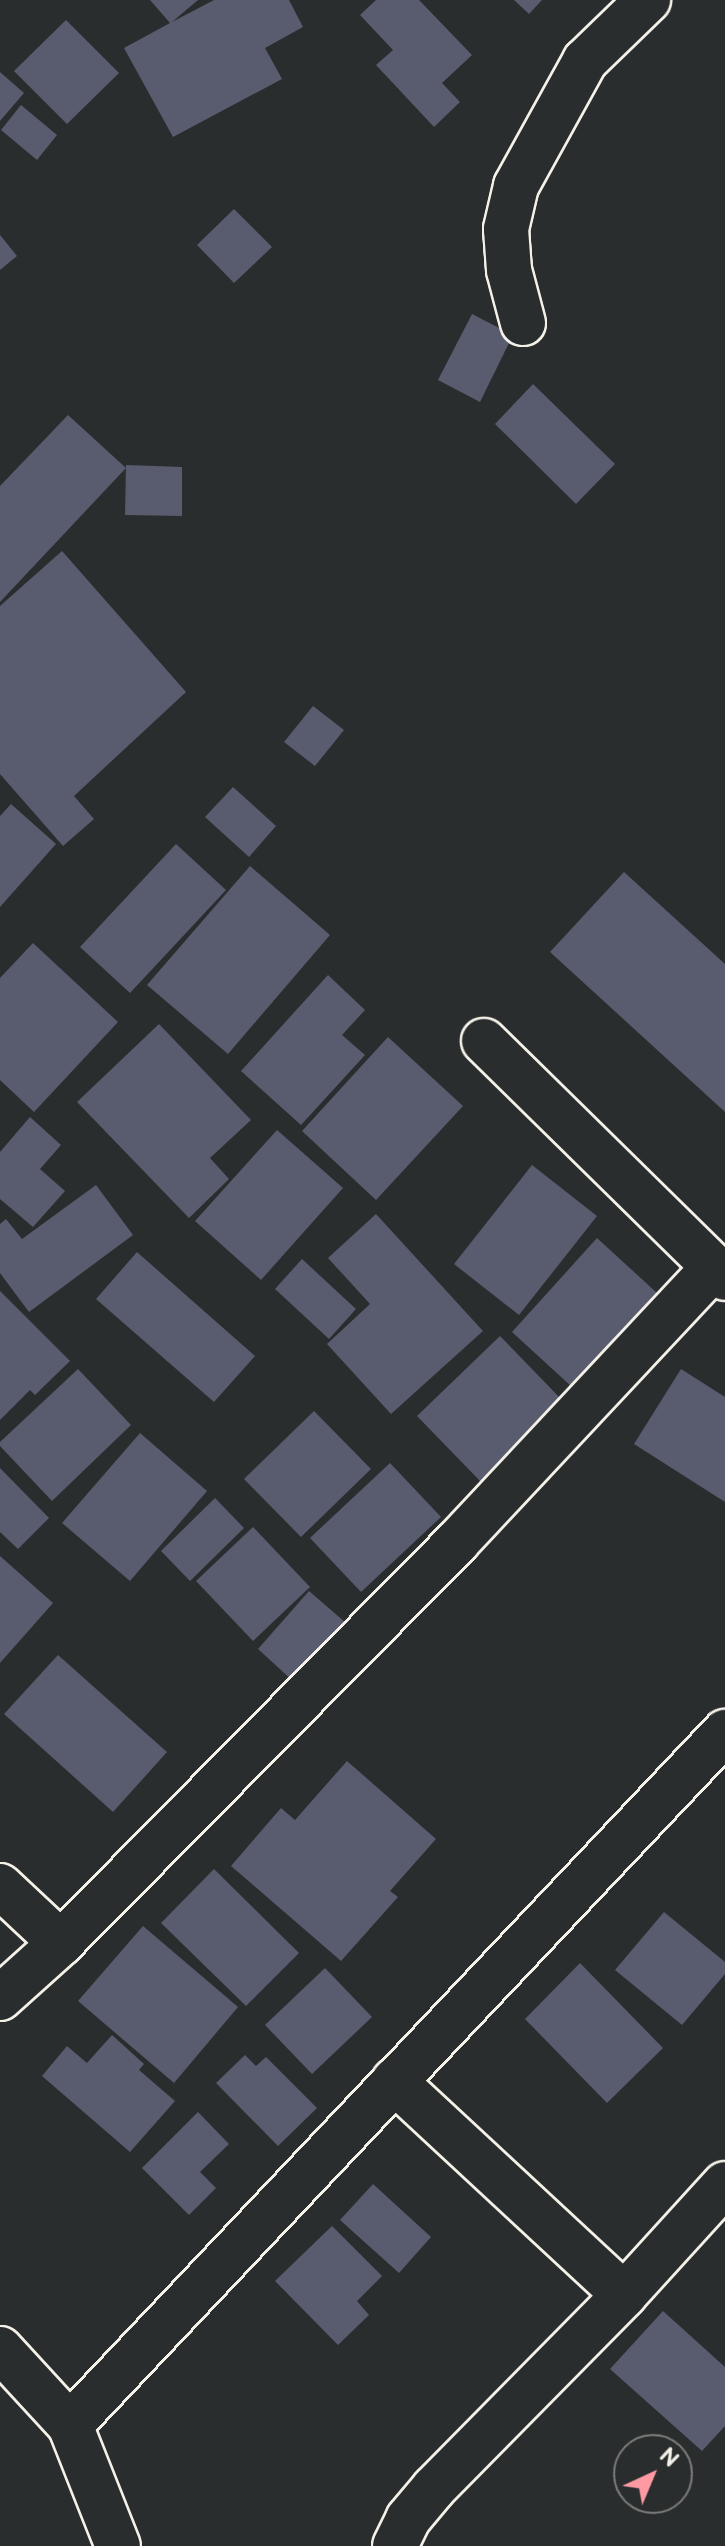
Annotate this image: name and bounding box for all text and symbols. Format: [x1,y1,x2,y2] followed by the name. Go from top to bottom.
[613,2434,693,2514] north arrow
[653,2442,684,2473] text: N

